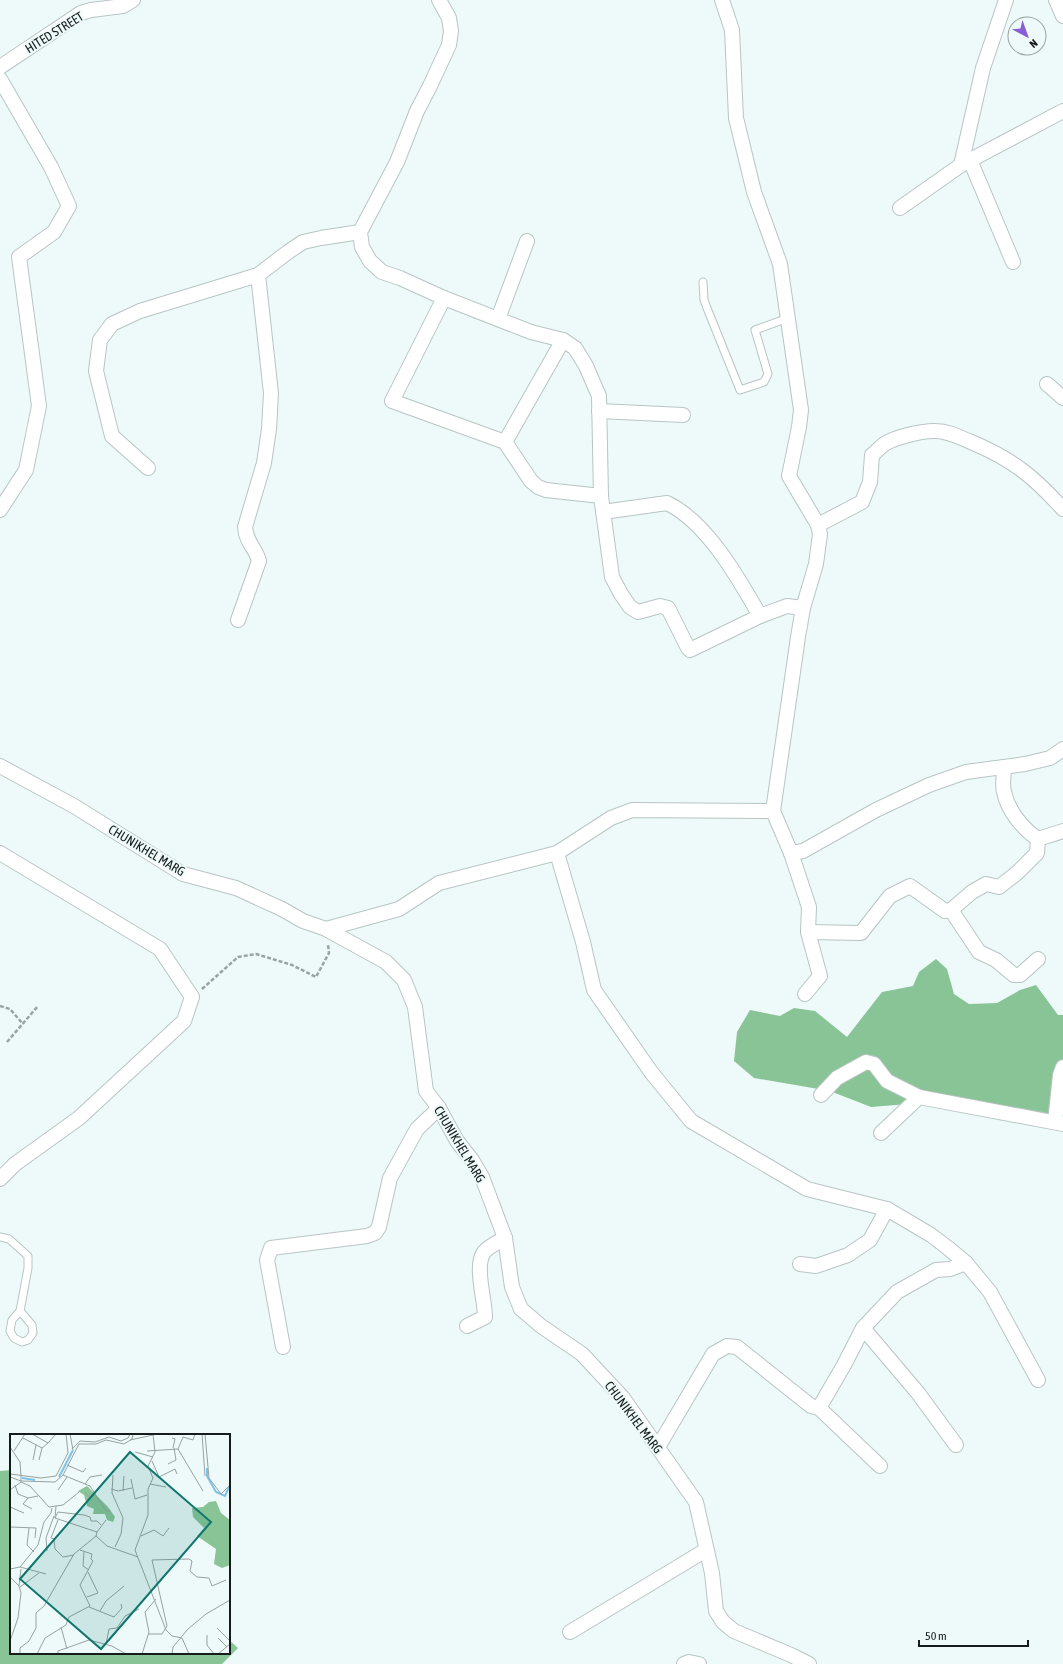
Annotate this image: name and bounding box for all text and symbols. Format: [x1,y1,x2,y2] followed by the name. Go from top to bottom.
[22,9,86,56] street label: HITED STREET
[1007,16,1047,56] north arrow
[1027,37,1040,50] text: N
[106,822,188,879] street label: CHUNIKHEL MARG
[431,1103,488,1185] street label: CHUNIKHEL MARG
[602,1378,666,1457] street label: CHUNIKHEL MARG
[10,1434,230,1654] inset map
[919,1622,1028,1648] scale bar
[925,1629,947,1643] text: 50 m

